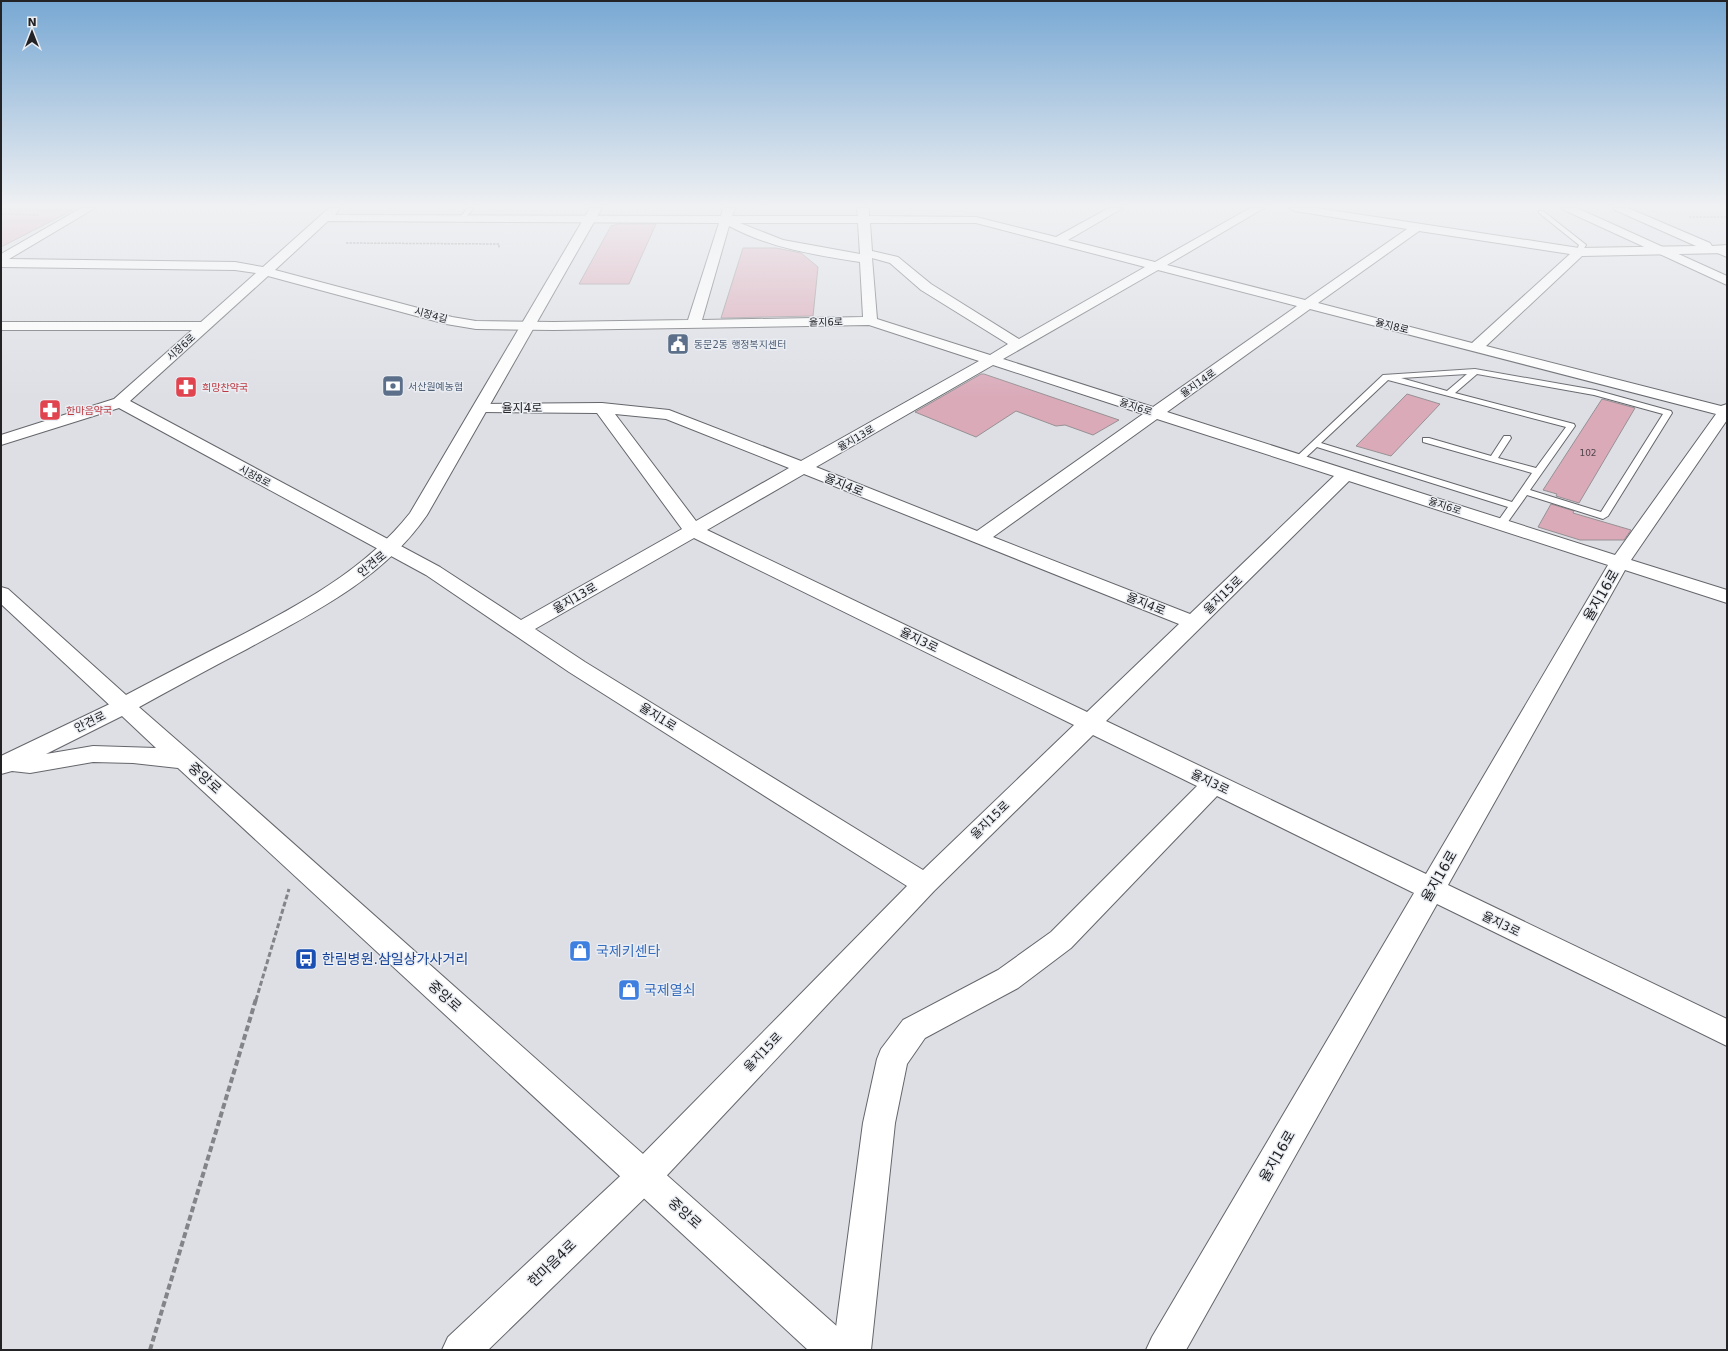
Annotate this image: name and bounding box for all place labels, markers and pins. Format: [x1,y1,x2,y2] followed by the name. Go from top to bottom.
[665,331,691,357] public building icon: 동문2동 행정복지센터
[694,339,786,350] place label: 동문2동 행정복지센터
[380,373,406,399] bank icon: 서산원예농협
[173,374,199,400] pharmacy icon: 희망찬약국
[408,381,463,392] place label: 서산원예농협
[202,382,248,393] place label: 희망찬약국
[37,397,63,423] pharmacy icon: 한마음약국
[66,405,112,416] place label: 한마음약국
[567,938,593,964] shop icon: 국제키센타
[596,943,661,959] place label: 국제키센타
[293,946,319,972] bus stop icon: 한림병원.삼일상가사거리
[322,951,468,967] place label: 한림병원.삼일상가사거리
[616,977,642,1003] shop icon: 국제열쇠
[644,982,696,998] place label: 국제열쇠

